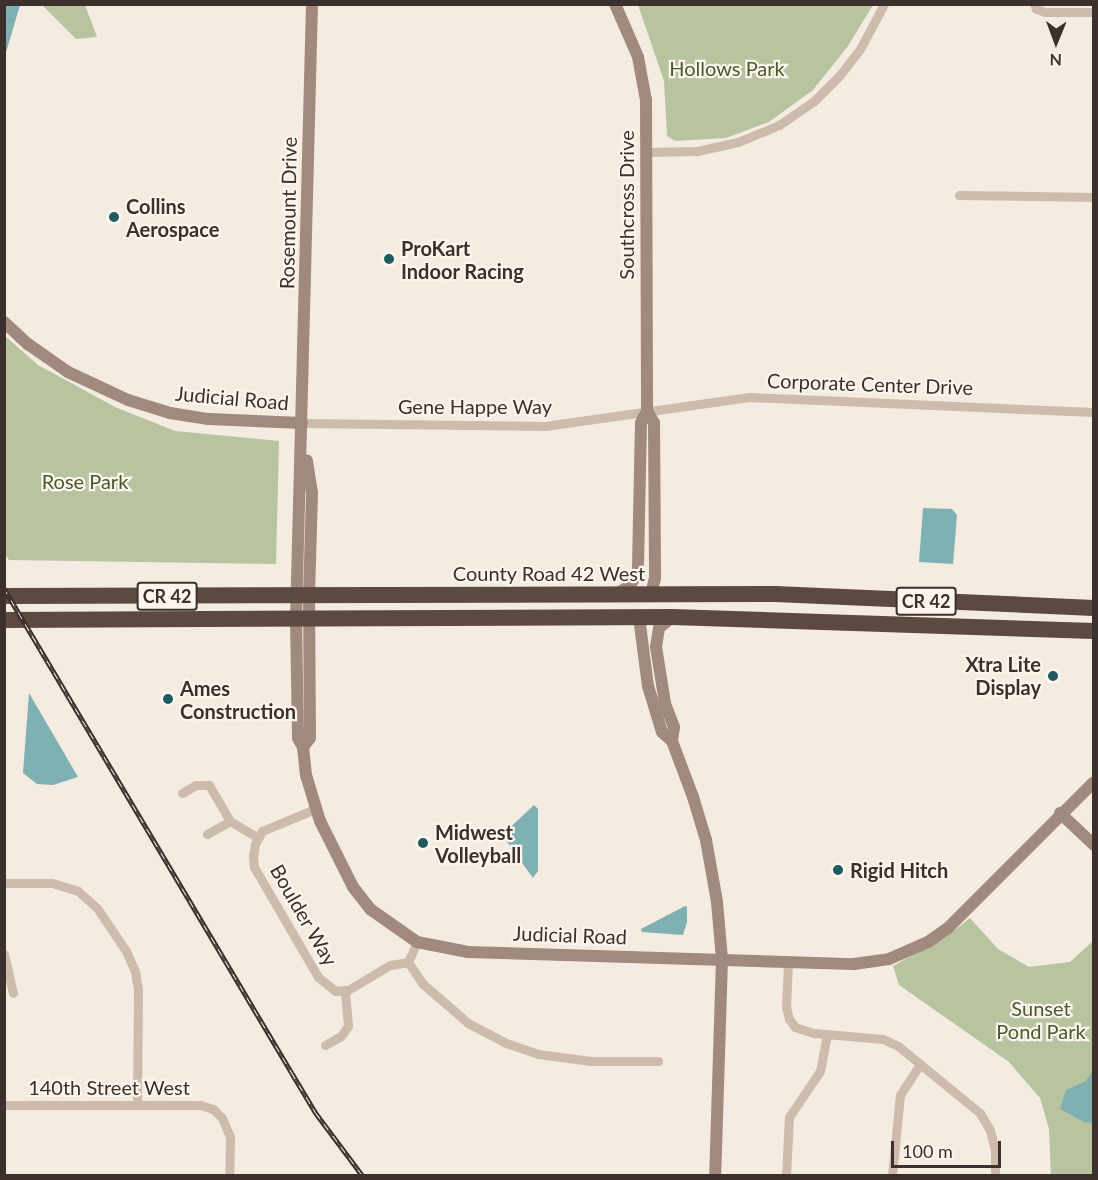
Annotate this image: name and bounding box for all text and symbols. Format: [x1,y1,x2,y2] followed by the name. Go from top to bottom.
[1026,12,1086,72] north arrow
[1049,51,1062,70] text: N
[669,56,785,80] park label: Hollows Park
[614,130,638,280] street label: Southcross Drive
[275,137,301,289] street label: Rosemount Drive
[126,194,219,241] place label: Collins Aerospace
[107,210,121,224] marker: Collins Aerospace
[401,236,524,283] place label: ProKart Indoor Racing
[382,252,396,266] marker: ProKart Indoor Racing
[766,368,974,400] street label: Corporate Center Drive
[174,381,290,415] street label: Judicial Road
[398,394,552,418] street label: Gene Happe Way
[42,469,128,493] park label: Rose Park
[452,561,646,585] street label: County Road 42 West
[136,581,198,611] road number: CR 42
[894,586,958,616] road number: CR 42
[965,652,1041,699] place label: Xtra Lite Display
[1046,669,1060,683] marker: Xtra Lite Display
[180,676,296,723] place label: Ames Construction
[161,692,175,706] marker: Ames Construction
[435,820,521,867] place label: Midwest Volleyball
[416,836,430,850] marker: Midwest Volleyball
[850,858,948,882] place label: Rigid Hitch
[265,860,343,970] street label: Boulder Way
[831,863,845,877] marker: Rigid Hitch
[513,921,627,949] street label: Judicial Road
[996,996,1086,1043] park label: Sunset Pond Park
[28,1075,190,1099] street label: 140th Street West
[894,1129,1004,1167] scale bar
[902,1140,953,1162] text: 100 m

